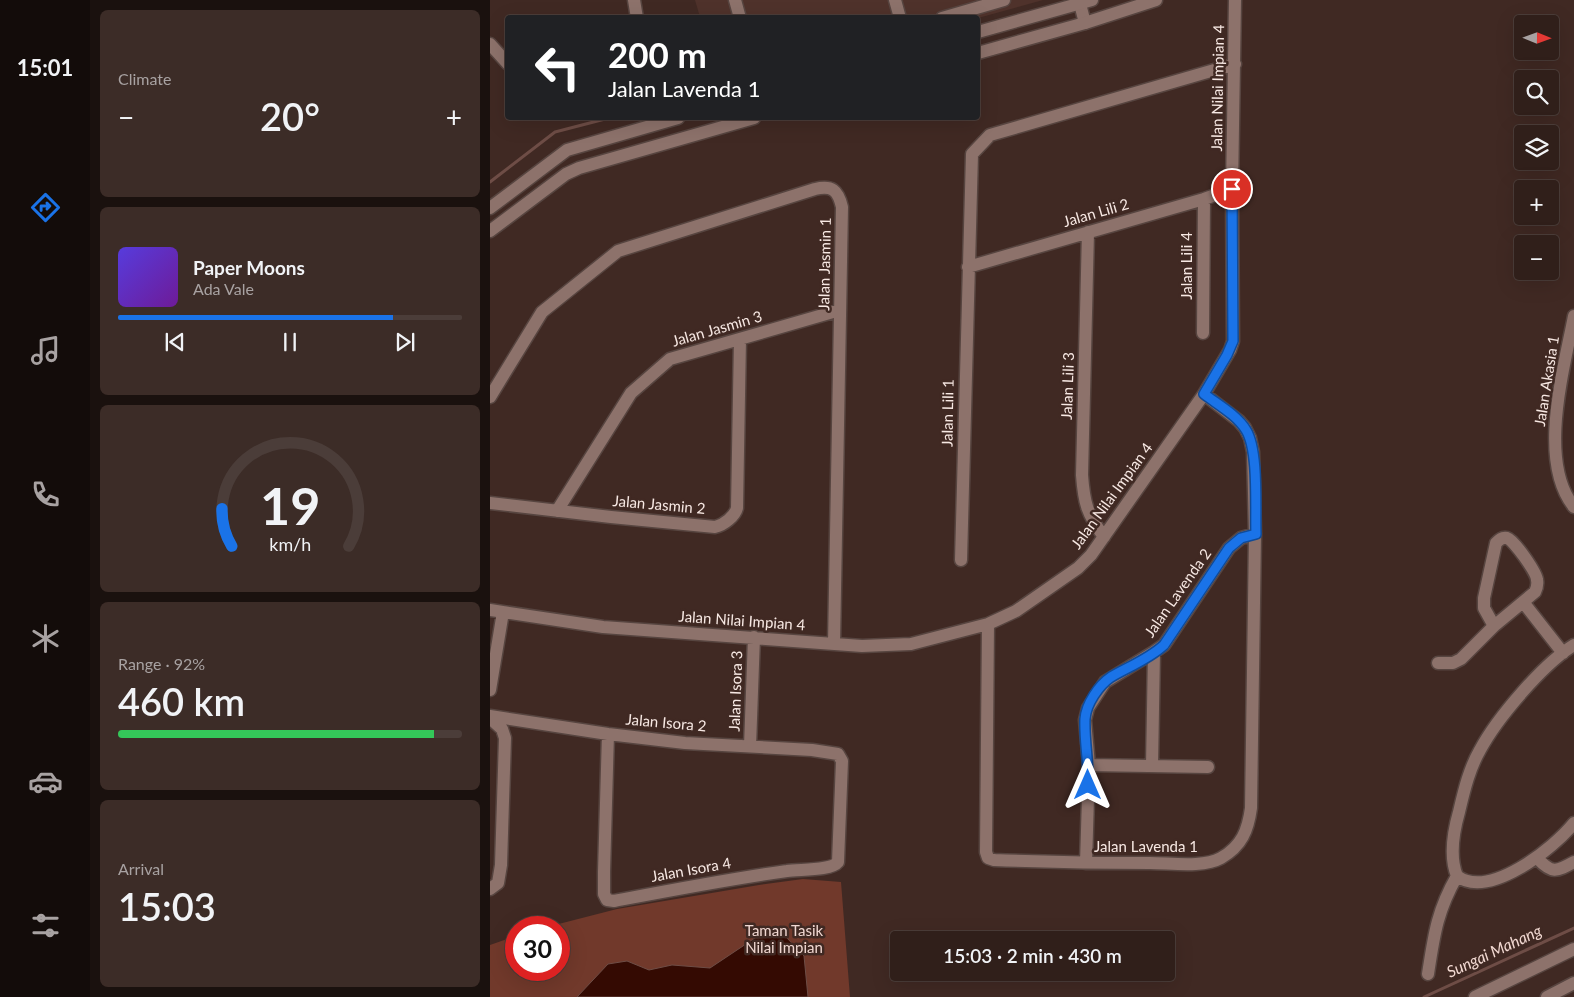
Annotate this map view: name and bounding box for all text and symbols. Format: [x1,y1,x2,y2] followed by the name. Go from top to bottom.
[1514,15,1559,60] north arrow
[1514,15,1559,280] map controls
[1207,24,1227,152] street label: Jalan Nilai Impian 4
[608,33,707,75] text: 200 m
[525,35,590,100] icon: left
[17,54,73,81] text: 15:01
[118,69,171,88] text: Climate
[1514,70,1559,115] button: search
[608,75,760,102] text: Jalan Lavenda 1
[260,93,320,139] text: 20°
[118,100,134,134] text: −
[446,100,462,134] text: +
[1514,125,1559,170] button: layers
[1211,168,1253,210] pin
[1218,175,1246,203] icon: arrive
[1514,180,1559,225] button: +
[28,190,63,225] icon: directions
[1061,194,1131,230] street label: Jalan Lili 2
[814,217,834,311] street label: Jalan Jasmin 1
[1177,232,1195,300] street label: Jalan Lili 4
[1514,235,1559,280] button: −
[193,256,305,279] text: Paper Moons
[193,279,254,298] text: Ada Vale
[669,307,764,350] street label: Jalan Jasmin 3
[161,328,189,356] icon: previous
[276,328,304,356] icon: pause
[391,328,419,356] icon: next
[28,333,63,368] icon: music
[1530,334,1562,427] street label: Jalan Akasia 1
[1057,352,1077,420] street label: Jalan Lili 3
[937,379,957,447] street label: Jalan Lili 1
[1067,439,1156,552] street label: Jalan Nilai Impian 4
[260,474,320,536] text: 19
[28,477,63,512] icon: phone
[612,491,706,517] street label: Jalan Jasmin 2
[269,533,311,555] text: km/h
[1140,545,1214,640] street label: Jalan Lavenda 2
[678,607,806,633] street label: Jalan Nilai Impian 4
[28,621,63,656] icon: climate
[725,650,745,732] street label: Jalan Isora 3
[118,654,205,673] text: Range · 92%
[118,678,245,724] text: 460 km
[625,710,707,735] street label: Jalan Isora 2
[1061,758,1113,810] position arrow
[28,764,63,799] icon: car
[1094,837,1198,855] street label: Jalan Lavenda 1
[649,853,733,885] street label: Jalan Isora 4
[118,859,164,878] text: Arrival
[118,883,216,929] text: 15:03
[28,908,63,943] icon: filters
[505,916,570,981] speed limit sign: 30
[1443,920,1545,981] water label: Sungai Mahang
[745,921,824,956] park label: Taman Tasik Nilai Impian
[943,944,1122,967] text: 15:03 · 2 min · 430 m

